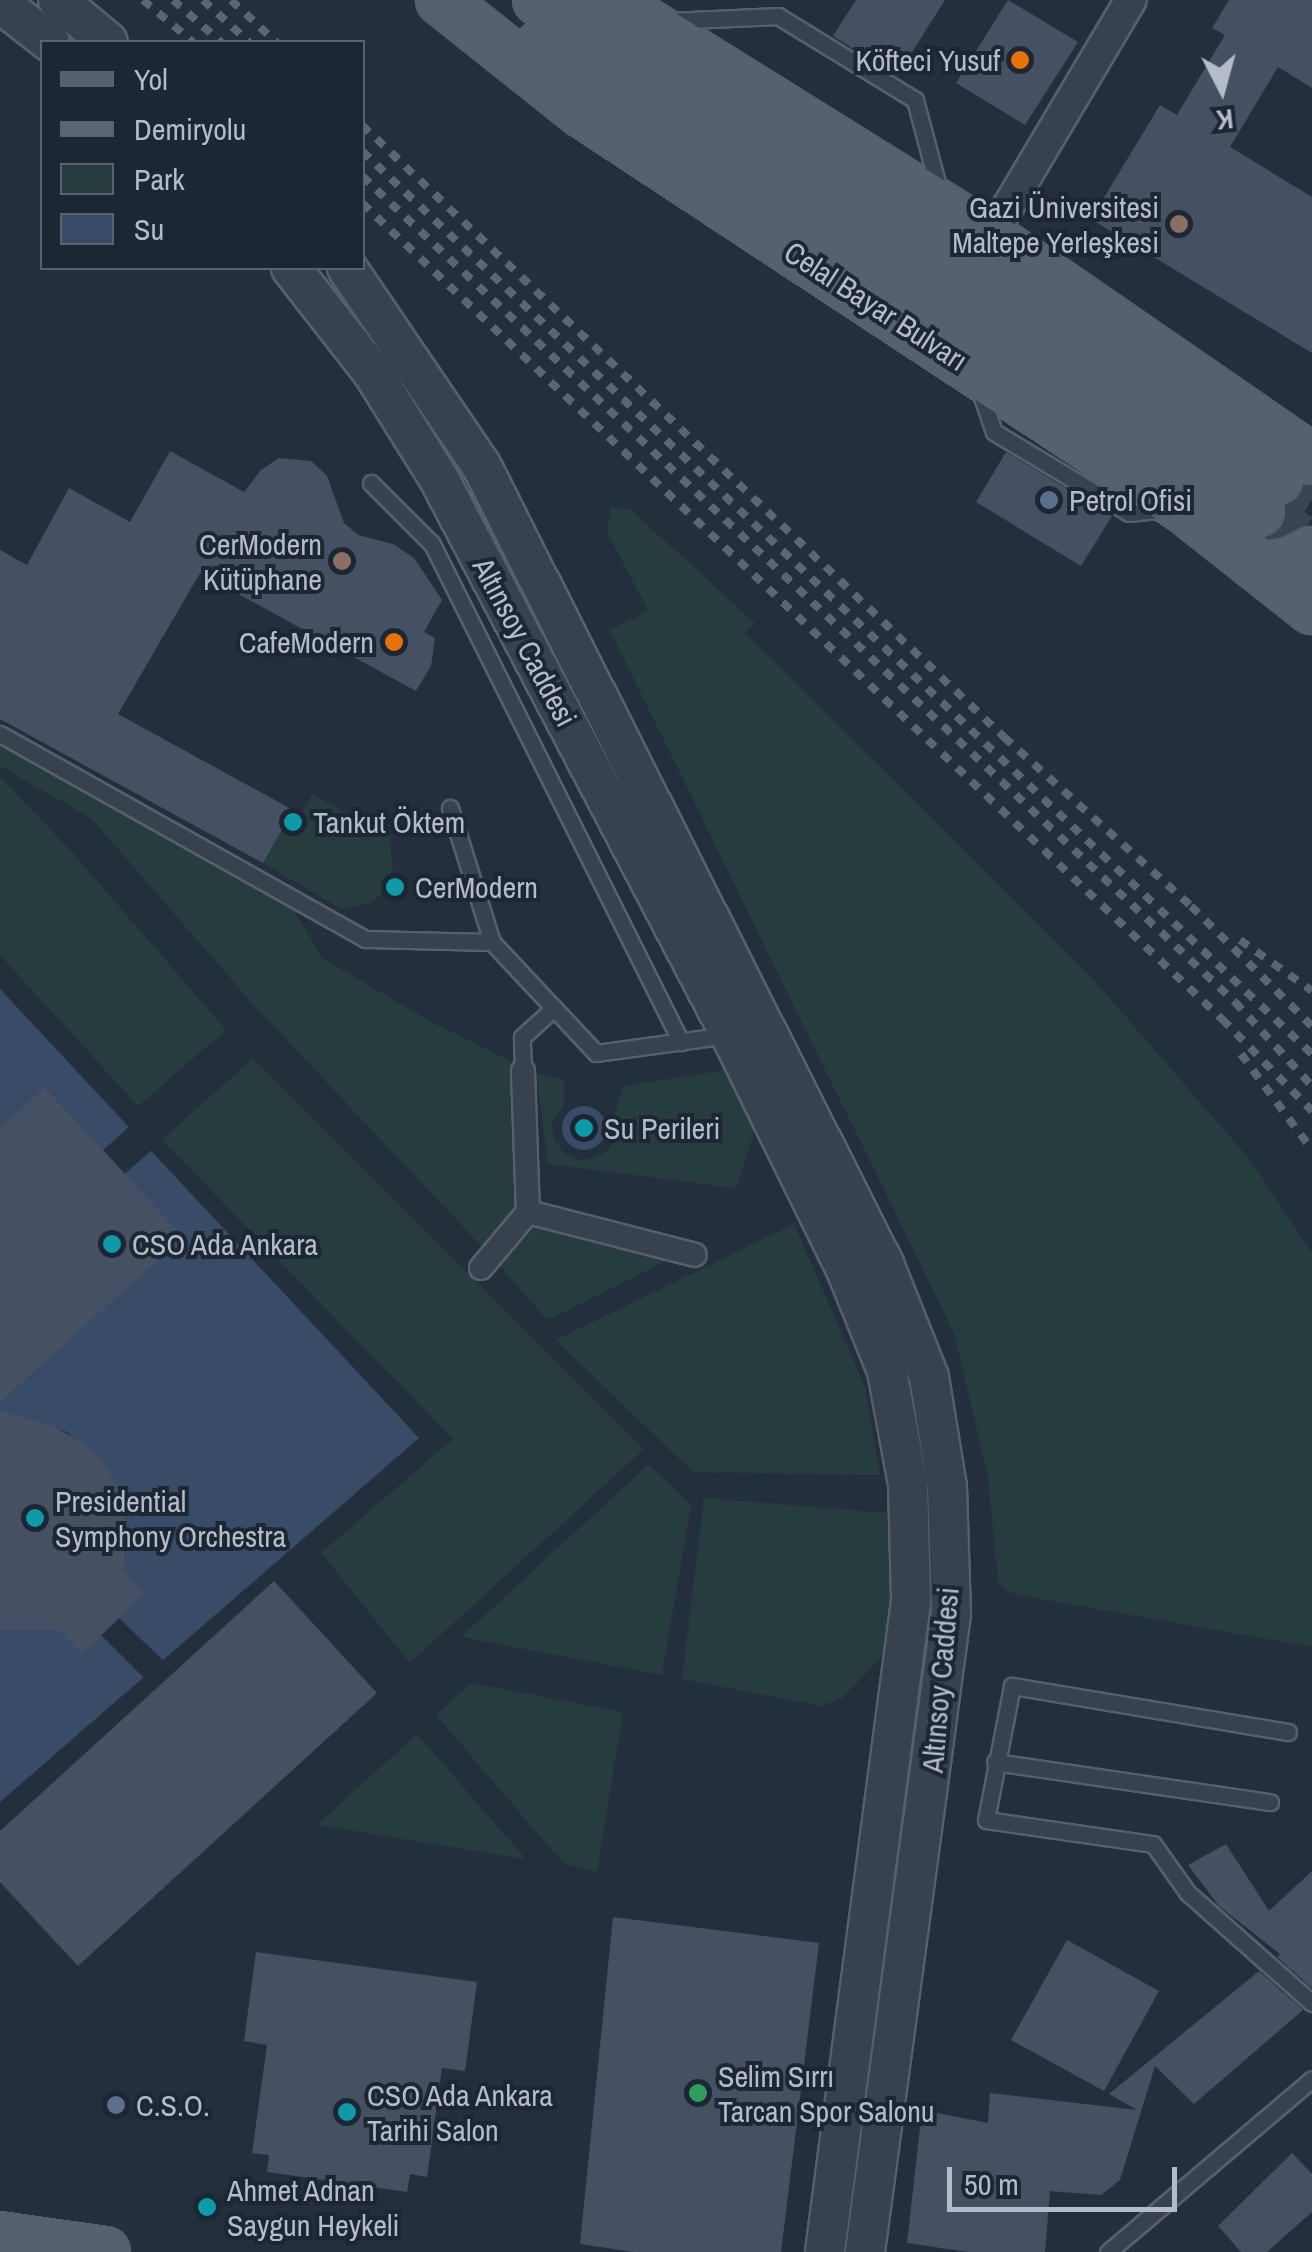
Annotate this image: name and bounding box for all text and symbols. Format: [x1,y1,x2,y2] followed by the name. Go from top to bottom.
[40,40,365,270] legend
[1172,40,1272,140] north arrow
[855,42,1000,78] place label: Köfteci Yusuf
[1009,49,1031,71] marker: Köfteci Yusuf
[134,59,168,99] text: Yol
[1215,100,1235,140] text: K
[134,109,246,149] text: Demiryolu
[134,159,185,199] text: Park
[952,189,1159,260] place label: Gazi Üniversitesi Maltepe Yerleşkesi
[134,209,164,249] text: Su
[1168,213,1190,235] marker: Gazi Üniversitesi Maltepe Yerleşkesi
[778,234,974,378] street label: Celal Bayar Bulvarı
[1069,482,1192,518] place label: Petrol Ofisi
[1038,489,1060,511] marker: Petrol Ofisi
[199,526,322,596] place label: CerModern Kütüphane
[331,550,353,572] marker: CerModern Kütüphane
[465,551,585,733] street label: Altınsoy Caddesi
[239,624,374,660] place label: CafeModern
[383,631,405,653] marker: CafeModern
[313,804,465,840] place label: Tankut Öktem
[282,811,304,833] marker: Tankut Öktem
[415,869,538,905] place label: CerModern
[384,876,406,898] marker: CerModern
[604,1110,720,1146] place label: Su Perileri
[573,1117,595,1139] marker: Su Perileri
[132,1226,321,1262] place label: CSO Ada Ankara
[101,1233,123,1255] marker: CSO Ada Ankara
[55,1483,286,1554] place label: Presidential Symphony Orchestra
[24,1507,46,1529] marker: Presidential Symphony Orchestra
[914,1586,966,1774] street label: Altınsoy Caddesi
[718,2058,935,2128] place label: Selim Sırrı Tarcan Spor Salonu
[367,2077,556,2148] place label: CSO Ada Ankara Tarihi Salon
[687,2082,709,2104] marker: Selim Sırrı Tarcan Spor Salonu
[136,2087,210,2123] place label: C.S.O.
[105,2094,127,2116] marker: C.S.O.
[336,2101,358,2123] marker: CSO Ada Ankara Tarihi Salon
[952,2147,1182,2209] scale bar
[964,2164,1019,2204] text: 50 m
[227,2172,399,2242] place label: Ahmet Adnan Saygun Heykeli
[196,2196,218,2218] marker: Ahmet Adnan Saygun Heykeli

